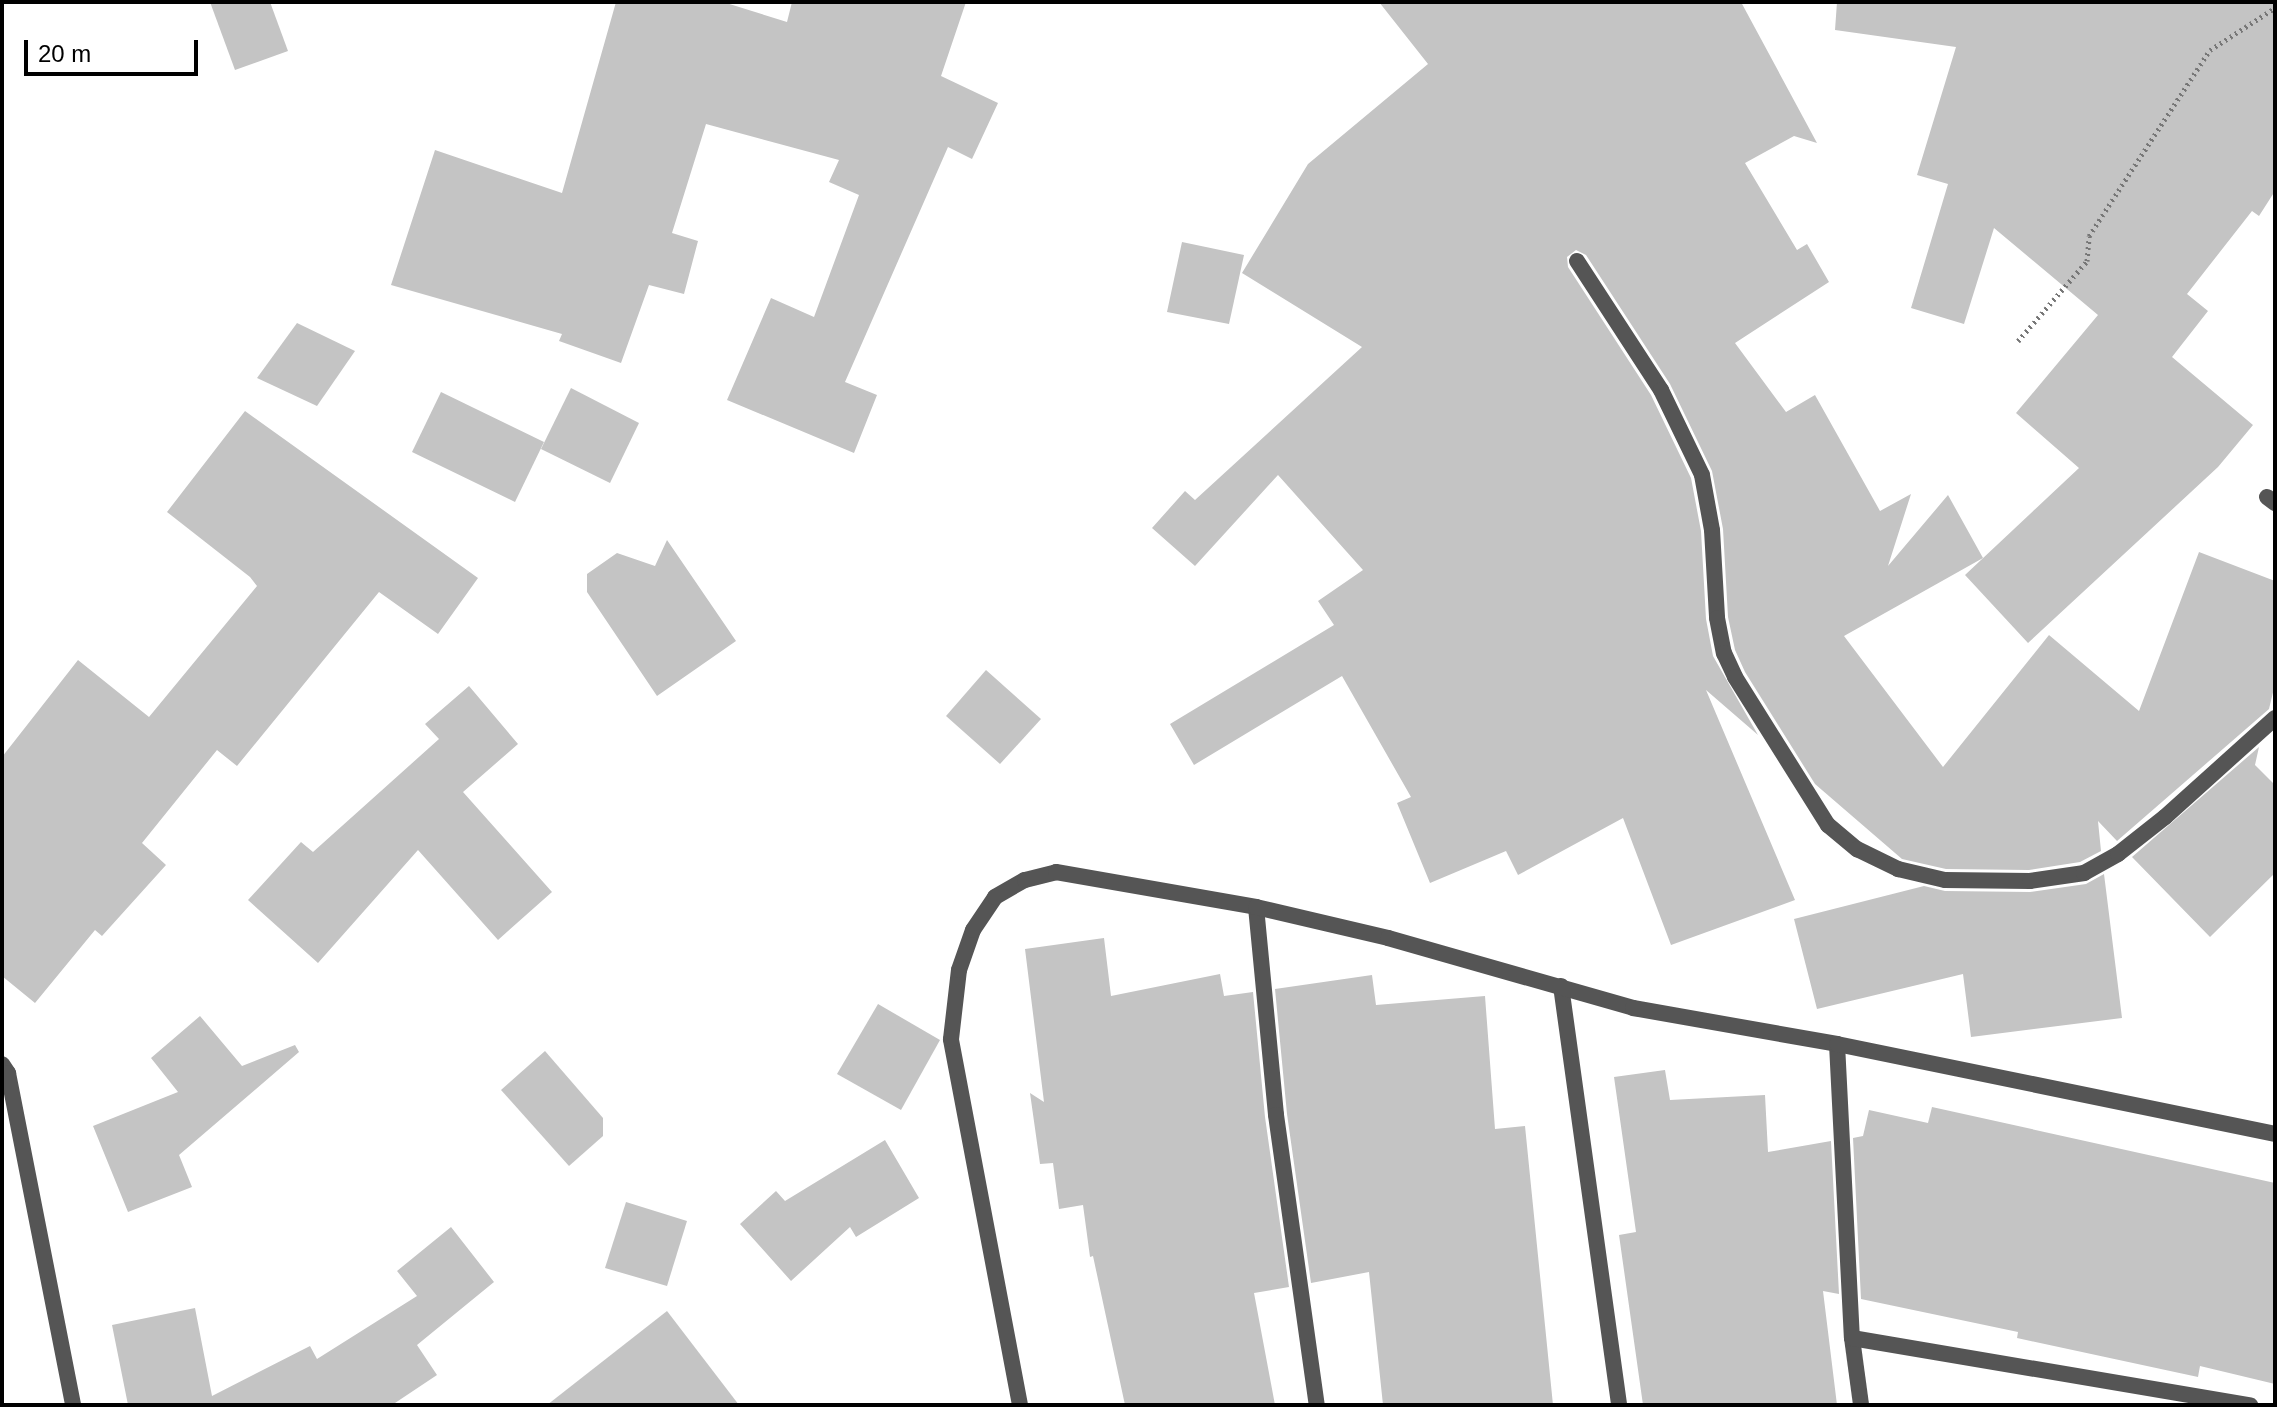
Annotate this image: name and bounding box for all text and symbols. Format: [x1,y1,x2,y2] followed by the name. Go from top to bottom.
[28,24,202,74] scale bar
[38,40,91,67] text: 20 m

